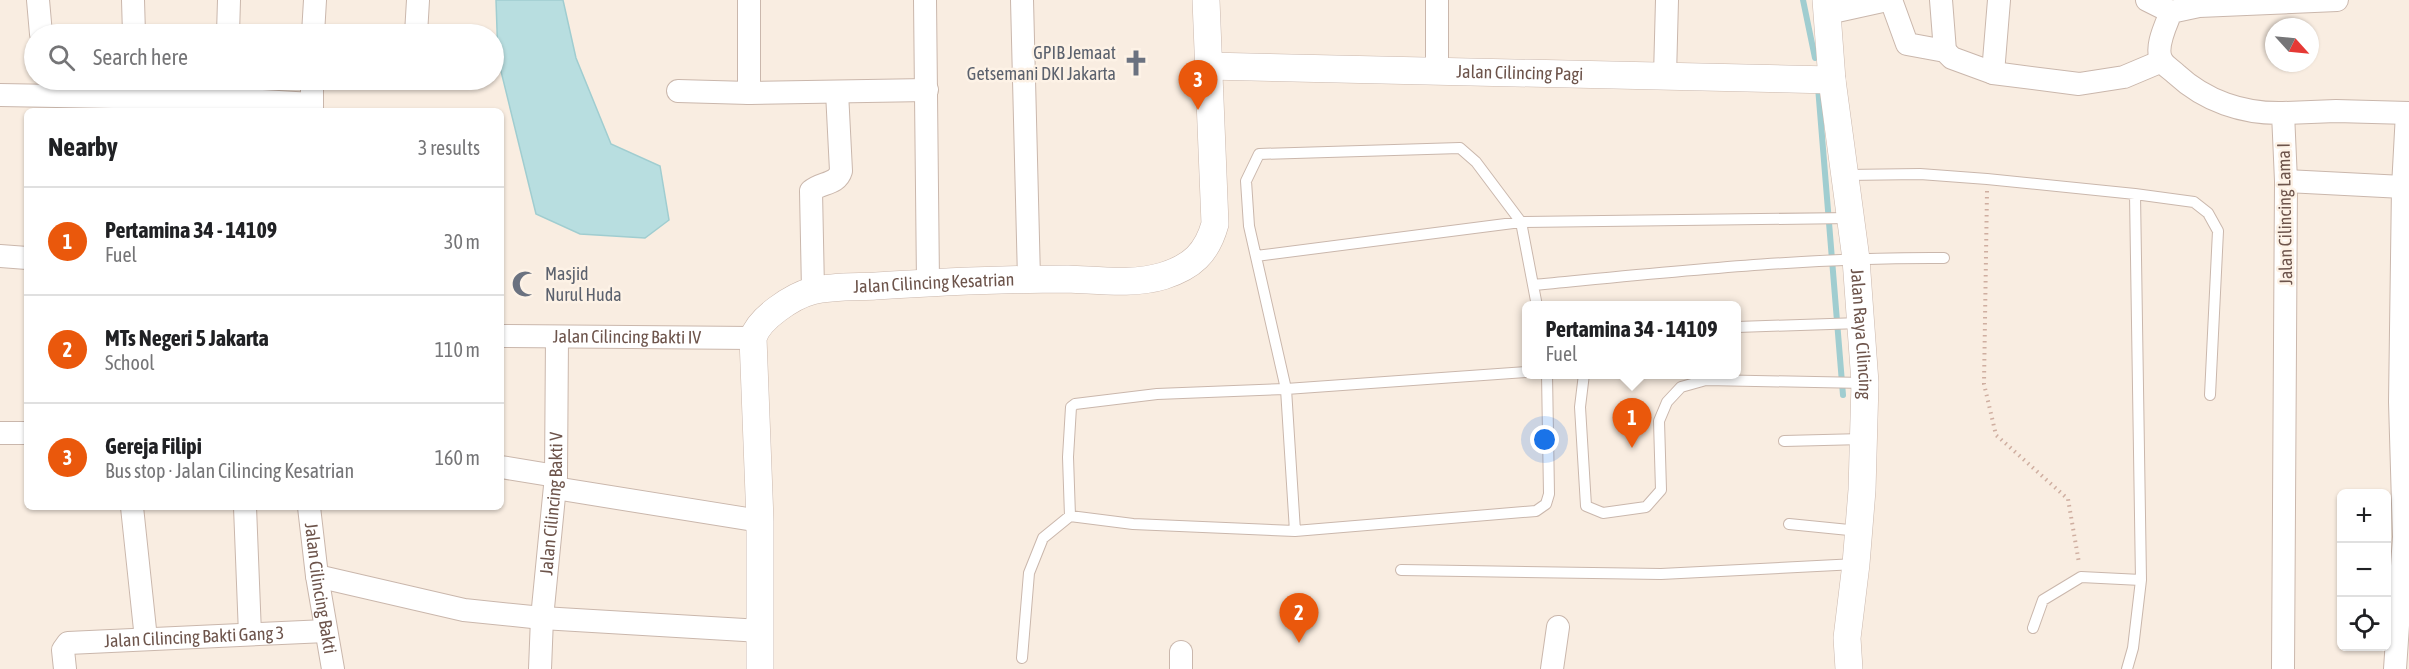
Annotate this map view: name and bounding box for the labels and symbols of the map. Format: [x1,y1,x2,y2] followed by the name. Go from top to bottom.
[2265,18,2319,72] north arrow
[967,42,1116,84] place label: GPIB Jemaat Getsemani DKI Jakarta
[1121,48,1151,78] church icon: GPIB Jemaat Getsemani DKI Jakarta
[1178,60,1218,110] pin: 3
[1456,61,1584,84] street label: Jalan Cilincing Pagi
[2273,143,2296,285] street label: Jalan Cilincing Lama I
[545,263,622,305] place label: Masjid Nurul Huda
[1847,268,1876,400] street label: Jalan Raya Cilincing
[510,269,540,299] mosque icon: Masjid Nurul Huda
[853,269,1015,297] street label: Jalan Cilincing Kesatrian
[553,325,701,348] street label: Jalan Cilincing Bakti IV
[1612,398,1652,448] pin: 1
[1530,425,1559,454] your location
[535,432,566,576] street label: Jalan Cilincing Bakti V
[301,521,341,655] street label: Jalan Cilincing Bakti
[1280,594,1318,643] pin: 2
[104,622,285,651] street label: Jalan Cilincing Bakti Gang 3

